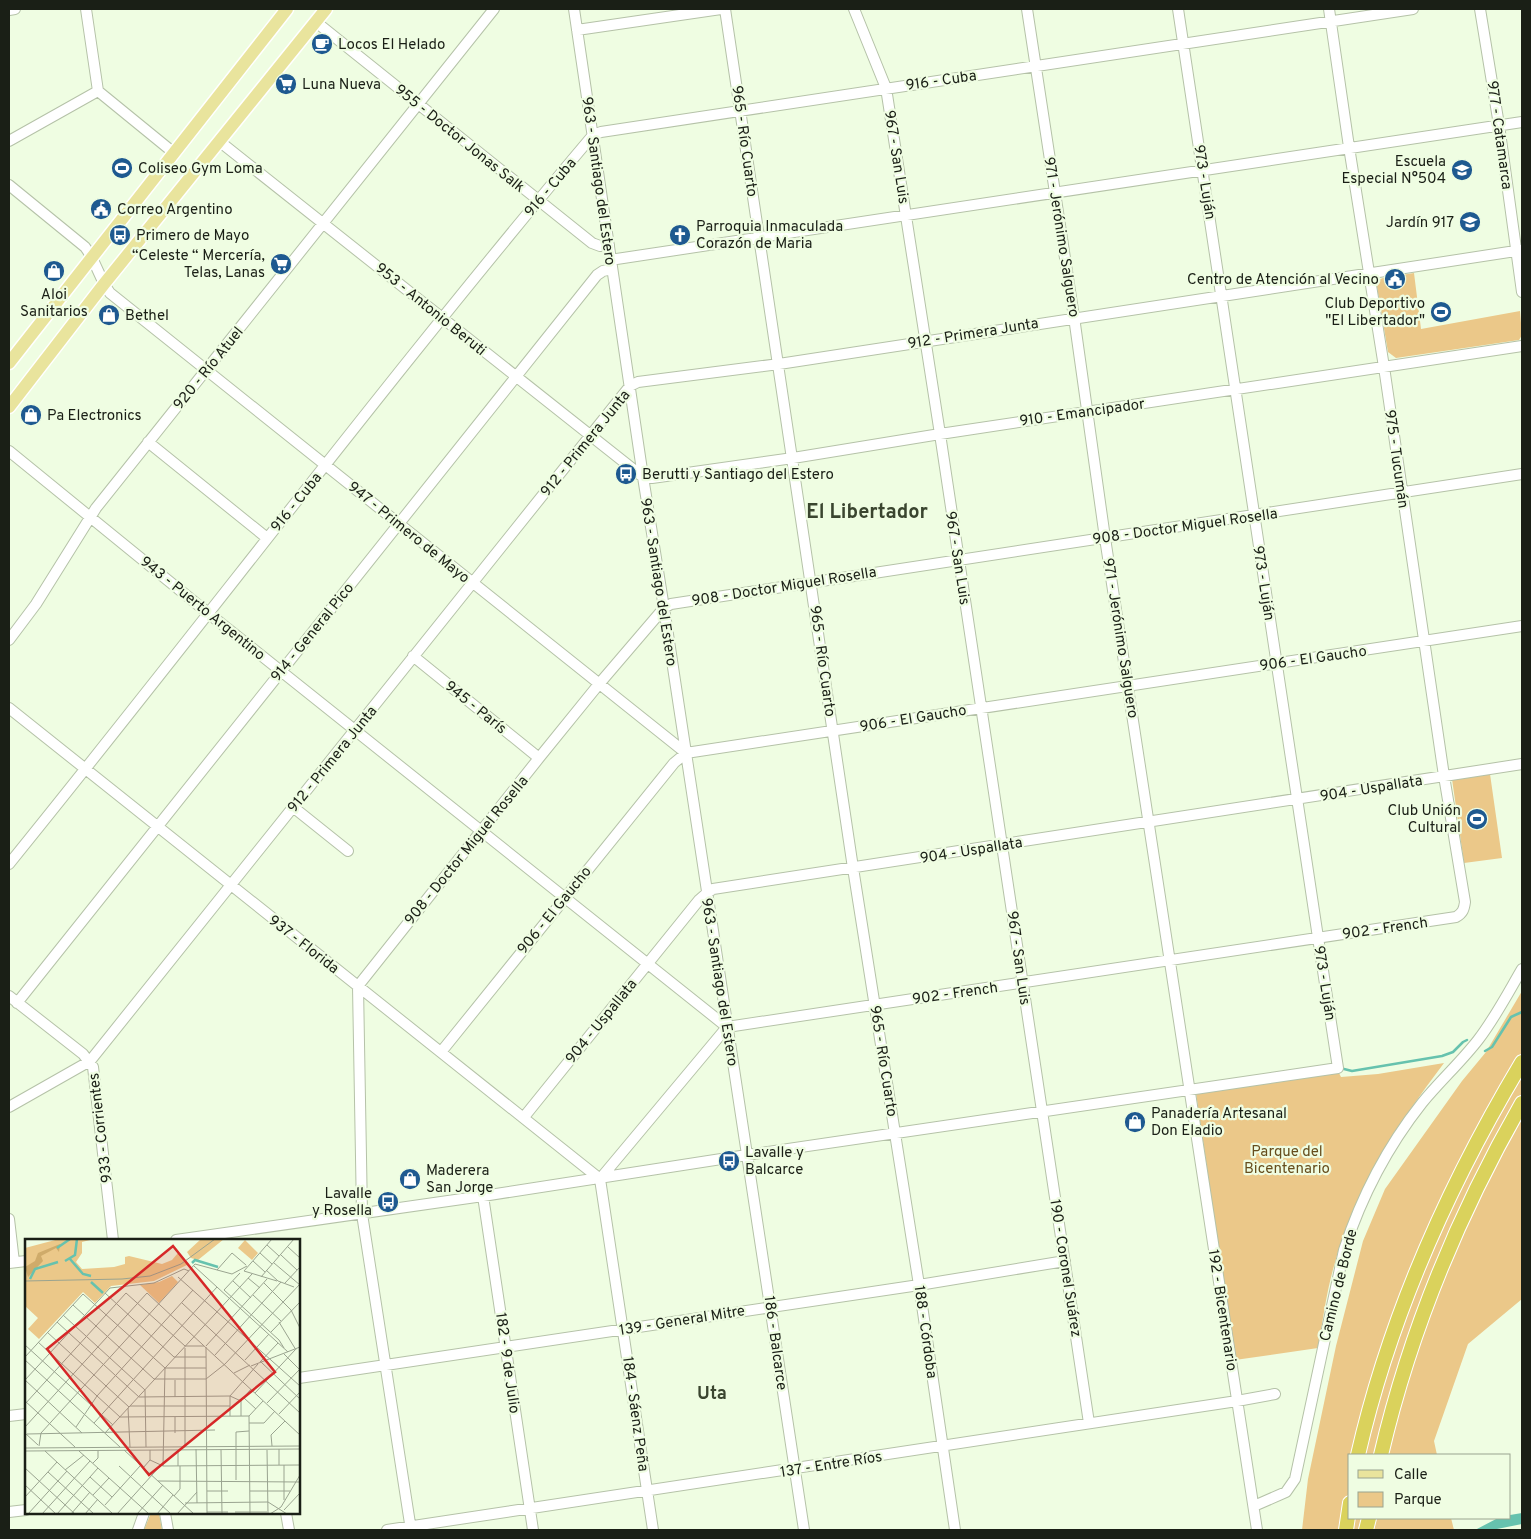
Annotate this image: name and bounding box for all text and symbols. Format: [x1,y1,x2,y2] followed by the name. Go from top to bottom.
[310,32,334,56] cafe icon: Locos El Helado
[338,36,445,55] place label: Locos El Helado
[905,67,978,96] street label: 916 - Cuba
[274,72,298,96] supermarket icon: Luna Nueva
[302,76,381,95] place label: Luna Nueva
[1481,80,1516,191] street label: 977 - Catamarca
[390,81,528,198] street label: 955 - Doctor Jonas Salk
[726,84,761,198] street label: 965 - Río Cuarto
[576,96,619,267] street label: 963 - Santiago del Estero
[879,109,912,205] street label: 967 - San Luis
[1188,143,1219,221] street label: 973 - Luján
[1342,153,1446,189] place label: Escuela Especial N°504
[521,155,581,221] street label: 916 - Cuba
[110,156,134,180] sports icon: Coliseo Gym Loma
[1038,156,1083,319] street label: 971 - Jerónimo Salguero
[1450,158,1474,182] school or university icon: Escuela Especial N°504
[138,160,263,179] place label: Coliseo Gym Loma
[89,197,113,221] public building icon: Correo Argentino
[117,201,233,220] place label: Correo Argentino
[1458,210,1482,234] school or university icon: Jardín 917
[1386,214,1454,233] place label: Jardín 917
[696,218,843,254] place label: Parroquia Inmaculada Corazón de Maria
[108,223,132,247] bus stop icon: Primero de Mayo
[668,223,692,247] church icon: Parroquia Inmaculada Corazón de Maria
[136,227,249,246] place label: Primero de Mayo
[132,247,265,283] place label: “Celeste “ Mercería, Telas, Lanas
[269,252,293,276] supermarket icon: “Celeste “ Mercería, Telas, Lanas
[42,259,66,283] shop icon: Aloi Sanitarios
[371,259,490,361] street label: 953 - Antonio Beruti
[1383,267,1407,291] public building icon: Centro de Atención al Vecino
[1187,271,1379,290] place label: Centro de Atención al Vecino
[20,286,88,322] place label: Aloi Sanitarios
[1324,295,1425,331] place label: Club Deportivo "El Libertador"
[1429,300,1453,324] sports icon: Club Deportivo "El Libertador"
[97,303,121,327] shop icon: Bethel
[125,307,169,326] place label: Bethel
[906,315,1040,354] street label: 912 - Primera Junta
[170,324,249,414] street label: 920 - Río Atuel
[537,387,635,501] street label: 912 - Primera Junta
[1018,395,1146,432] street label: 910 - Emancipador
[19,403,43,427] shop icon: Pa Electronics
[47,407,142,426] place label: Pa Electronics
[1379,409,1412,510] street label: 975 - Tucumán
[614,462,638,486] bus stop icon: Berutti y Santiago del Estero
[642,466,834,485] place label: Berutti y Santiago del Estero
[267,469,327,537] street label: 916 - Cuba
[343,478,473,588] street label: 947 - Primero de Mayo
[635,497,680,668] street label: 963 - Santiago del Estero
[806,500,928,526] district label: El Libertador
[1091,505,1279,550] street label: 908 - Doctor Miguel Rosella
[940,510,973,606] street label: 967 - San Luis
[1247,544,1278,622] street label: 973 - Luján
[136,553,269,666] street label: 943 - Puerto Argentino
[1097,557,1142,720] street label: 971 - Jerónimo Salguero
[691,564,878,611] street label: 908 - Doctor Miguel Rosella
[267,579,359,686] street label: 914 - General Pico
[804,604,839,718] street label: 965 - Río Cuarto
[1258,643,1368,676] street label: 906 - El Gaucho
[440,677,510,739] street label: 945 - París
[858,702,968,737] street label: 906 - El Gaucho
[284,703,382,817] street label: 912 - Primera Junta
[401,772,533,929] street label: 908 - Doctor Miguel Rosella
[1319,772,1424,807] street label: 904 - Uspallata
[1388,802,1461,838] place label: Club Unión Cultural
[1465,807,1489,831] sports icon: Club Unión Cultural
[919,834,1024,869] street label: 904 - Uspallata
[514,863,597,959] street label: 906 - El Gaucho
[696,897,741,1068] street label: 963 - Santiago del Estero
[1002,910,1034,1006] street label: 967 - San Luis
[264,912,342,979] street label: 937 - Florida
[1341,914,1429,945] street label: 902 - French
[1308,944,1339,1022] street label: 973 - Luján
[562,976,642,1068] street label: 904 - Uspallata
[911,979,999,1010] street label: 902 - French
[864,1004,901,1118] street label: 965 - Río Cuarto
[85,1072,118,1184] street label: 933 - Corrientes
[1151,1105,1287,1141] place label: Panadería Artesanal Don Eladio
[1123,1110,1147,1134] shop icon: Panadería Artesanal Don Eladio
[1244,1143,1330,1179] park label: Parque del Bicentenario
[745,1144,804,1180] place label: Lavalle y Balcarce
[717,1149,741,1173] bus stop icon: Lavalle y Balcarce
[426,1162,493,1198] place label: Maderera San Jorge
[398,1167,422,1191] shop icon: Maderera San Jorge
[312,1185,372,1221] place label: Lavalle y Rosella
[376,1190,400,1214] bus stop icon: Lavalle y Rosella
[1044,1198,1085,1339] street label: 190 - Coronel Suárez
[1316,1227,1363,1344] street label: Camino de Borde
[25,1239,300,1514] inset map
[1203,1248,1241,1372] street label: 192 - Bicentenario
[909,1284,940,1380] street label: 188 - Córdoba
[758,1295,791,1392] street label: 186 - Balcarce
[618,1302,746,1341] street label: 139 - General Mitre
[490,1311,523,1415] street label: 182 - 9 de Julio
[617,1356,652,1473] street label: 184 - Sáenz Peña
[697,1383,727,1406] district label: Uta
[779,1448,884,1483] street label: 137 - Entre Ríos
[1348,1454,1511,1519] legend
[1394,1466,1428,1485] text: Calle
[1394,1491,1442,1510] text: Parque

